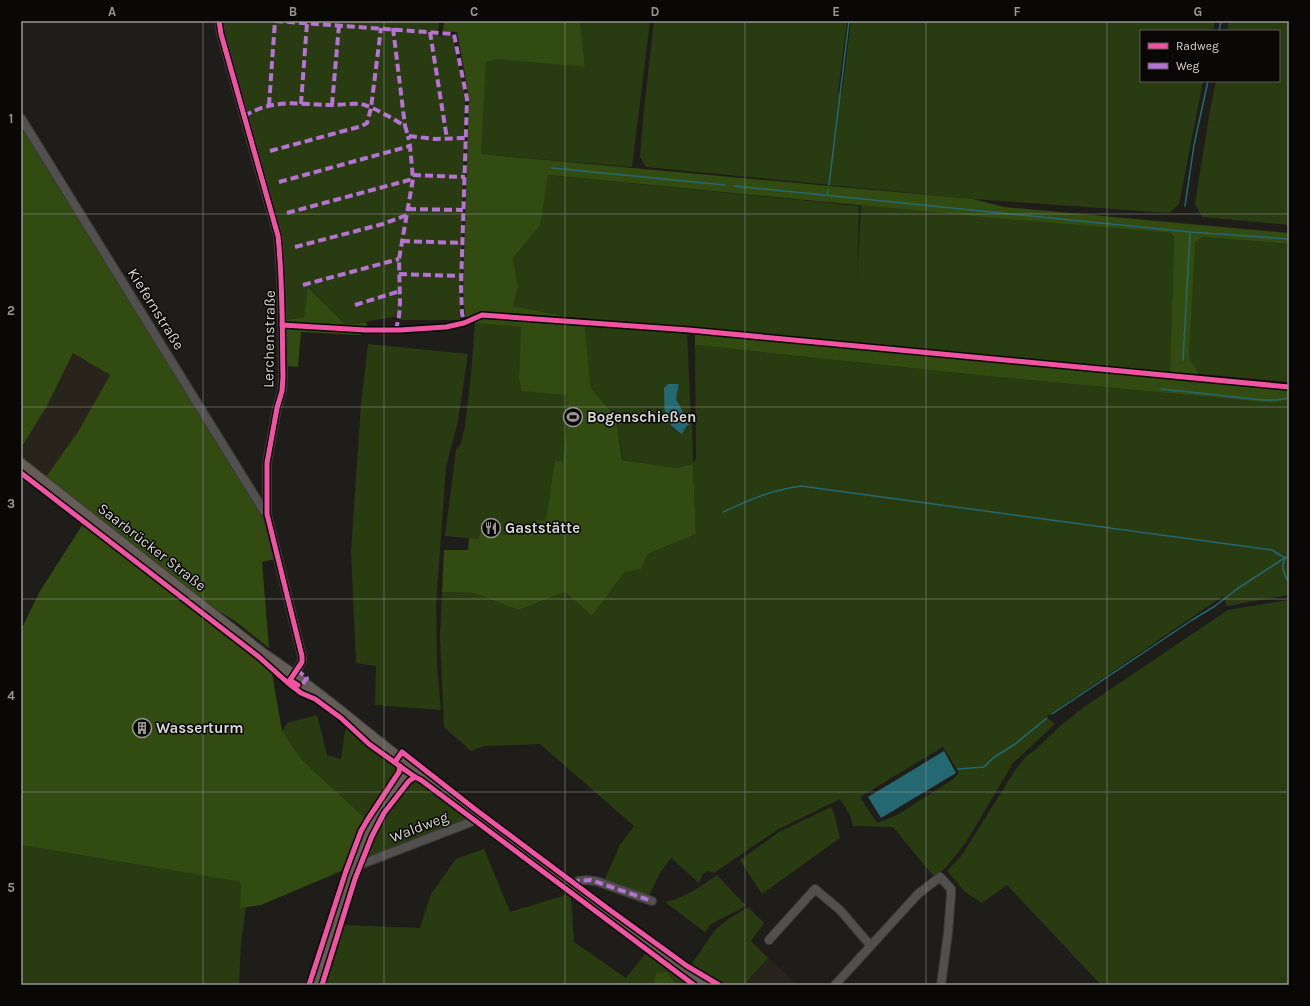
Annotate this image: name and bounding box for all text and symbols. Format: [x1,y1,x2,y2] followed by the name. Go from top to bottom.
[108,4,116,19] text: A
[289,4,297,19] text: B
[470,4,478,19] text: C
[651,4,660,19] text: D
[832,4,840,19] text: E
[1013,4,1021,19] text: F
[1194,4,1202,19] text: G
[1140,30,1280,82] legend
[1176,39,1219,53] text: Radweg
[1176,59,1200,73] text: Weg
[9,111,13,126] text: 1
[124,265,188,353] street label: Kiefernstraße
[259,290,279,388] street label: Lerchenstraße
[7,303,15,318] text: 2
[562,406,584,428] sports icon: Bogenschießen
[587,408,696,426] place label: Bogenschießen
[7,496,15,511] text: 3
[94,499,210,595] street label: Saarbrücker Straße
[480,517,502,539] restaurant icon: Gaststätte
[505,519,580,537] place label: Gaststätte
[7,688,15,703] text: 4
[131,717,153,739] building icon: Wasserturm
[156,719,243,737] place label: Wasserturm
[387,807,451,846] street label: Waldweg
[7,880,15,895] text: 5

